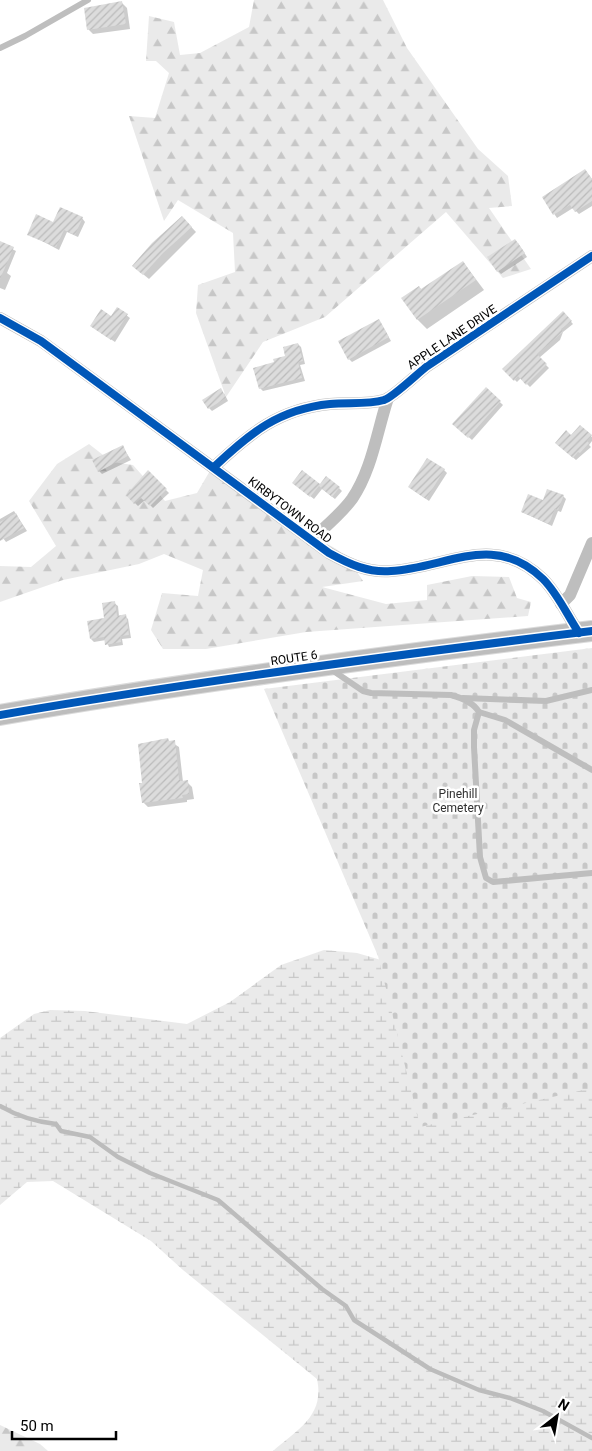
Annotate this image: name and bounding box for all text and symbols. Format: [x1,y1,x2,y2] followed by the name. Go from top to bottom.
[405,302,500,372] street label: APPLE LANE DRIVE
[245,474,335,546] street label: KIRBYTOWN ROAD
[270,648,319,668] street label: ROUTE 6
[432,787,484,815] park label: Pinehill Cemetery
[532,1391,582,1441] north arrow
[555,1395,572,1414] text: N
[12,1408,116,1440] scale bar
[20,1417,54,1435] text: 50 m

